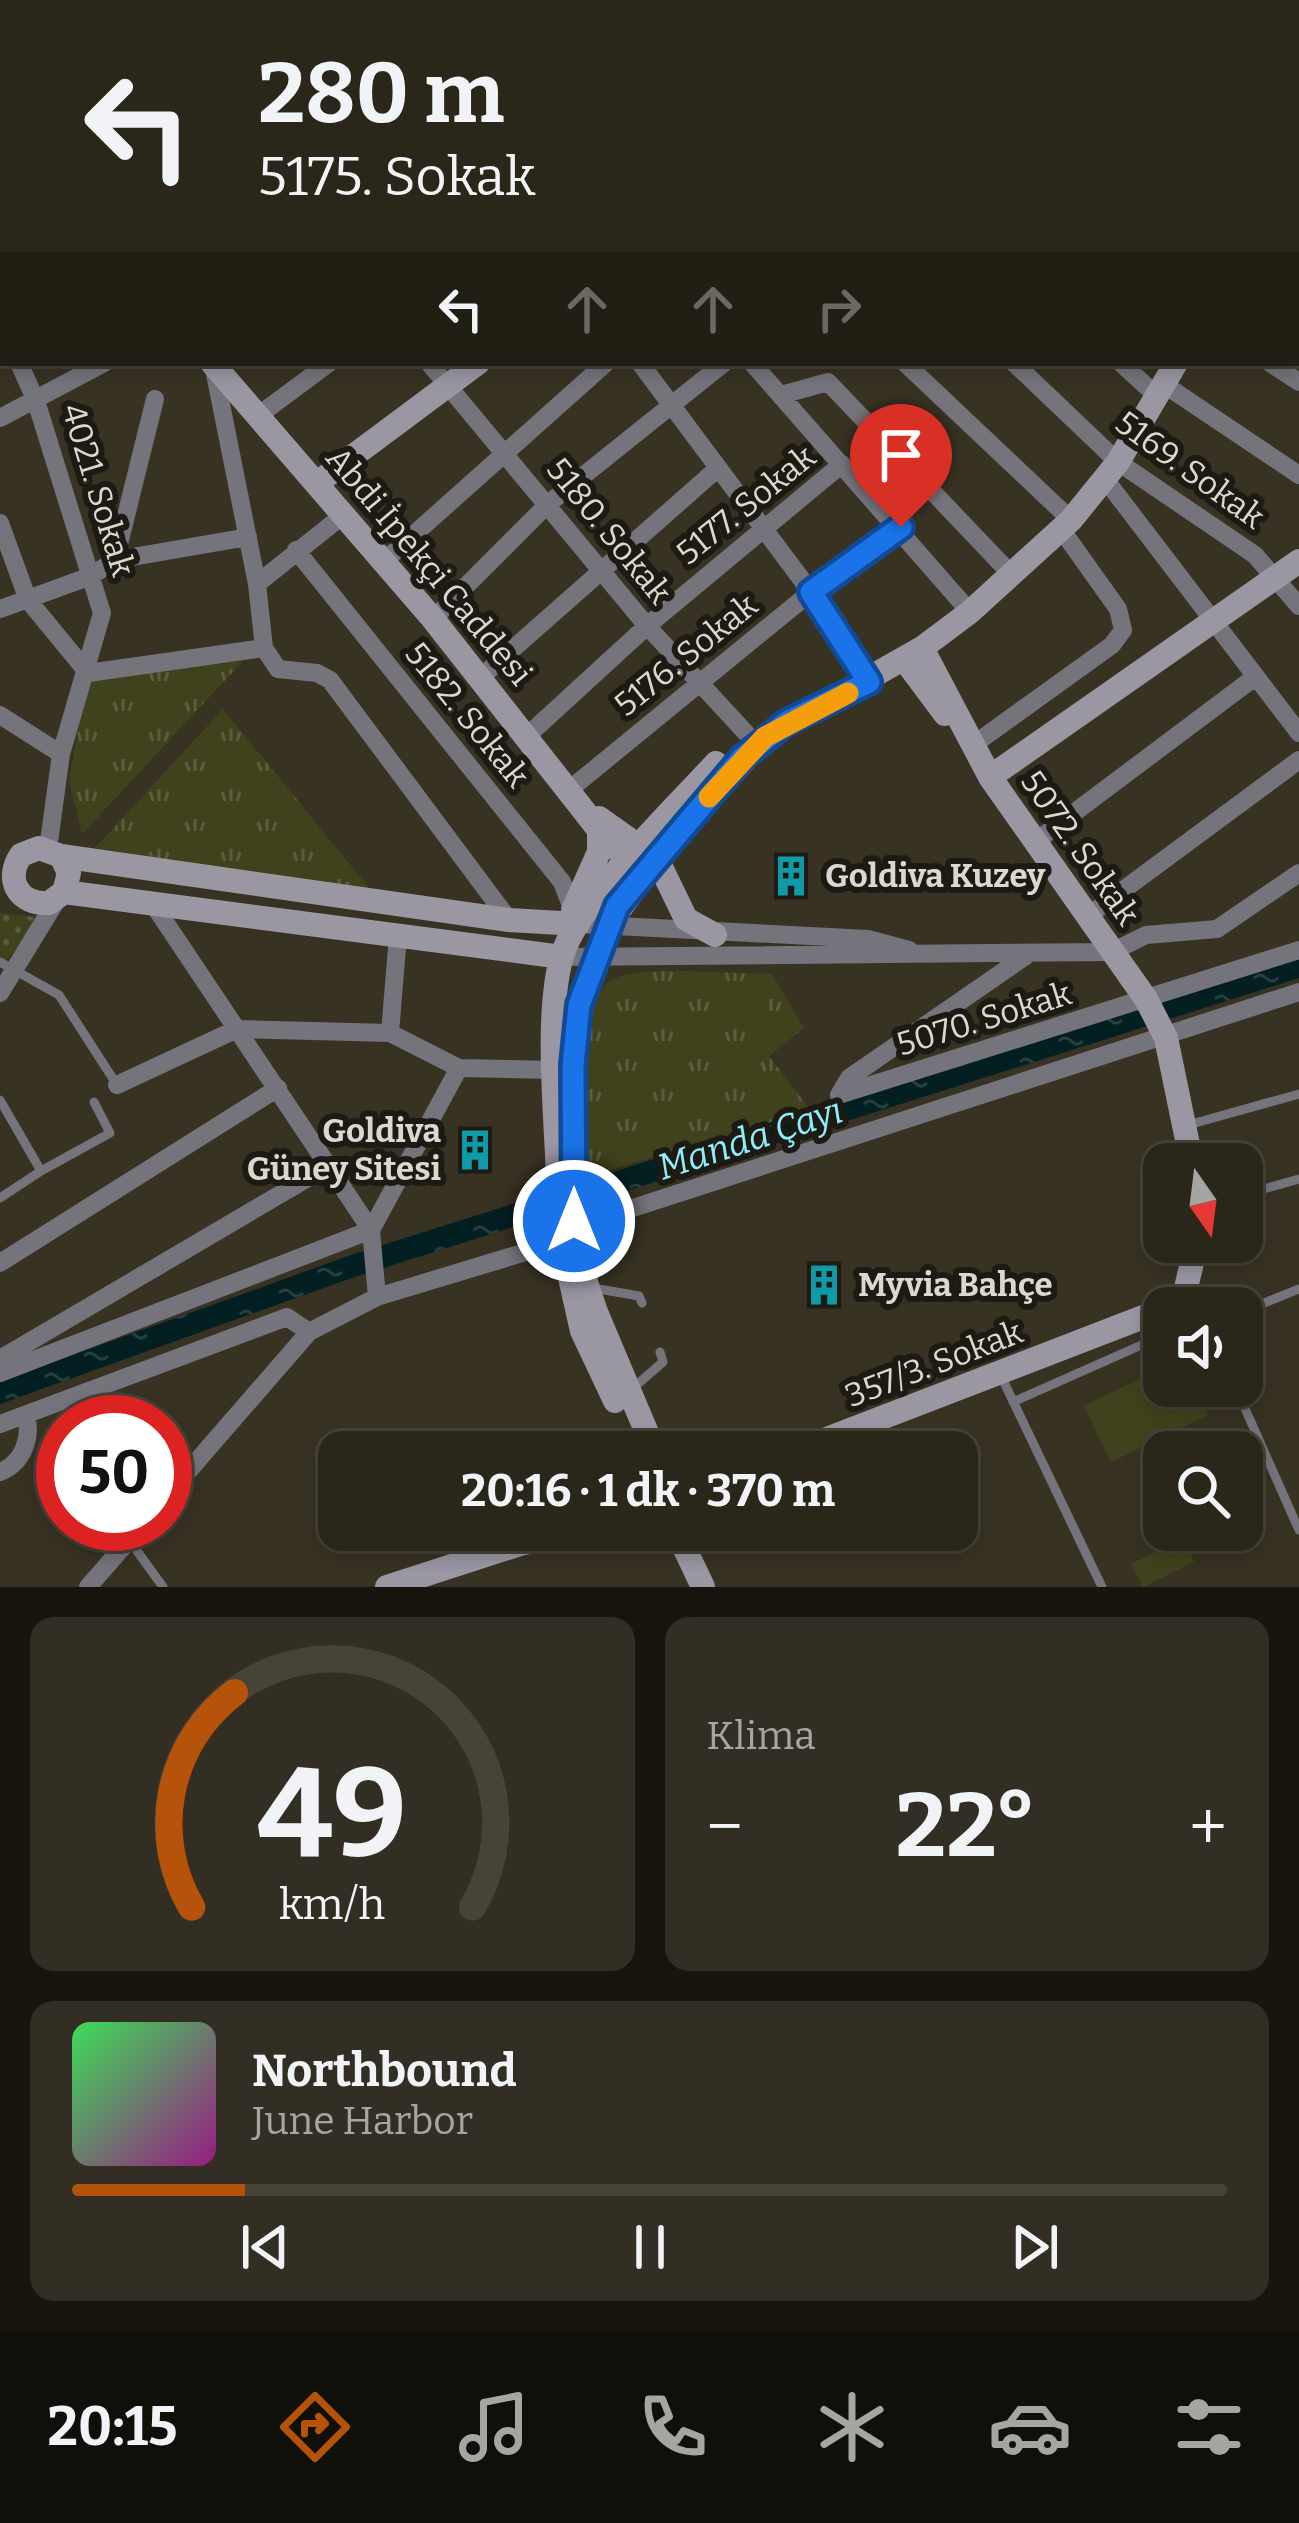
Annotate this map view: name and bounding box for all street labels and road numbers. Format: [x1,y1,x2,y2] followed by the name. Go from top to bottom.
[53,399,143,581] street label: 4021. Sokak
[1108,403,1272,538] street label: 5169. Sokak
[668,437,824,573] street label: 5177. Sokak
[317,438,541,694] street label: Abdi İpekçi Caddesi
[538,450,680,612] street label: 5180. Sokak
[606,585,766,725] street label: 5176. Sokak
[396,634,538,796] street label: 5182. Sokak
[1012,763,1148,933] street label: 5072. Sokak
[892,973,1076,1064] street label: 5070. Sokak
[840,1312,1029,1416] street label: 357/3. Sokak

